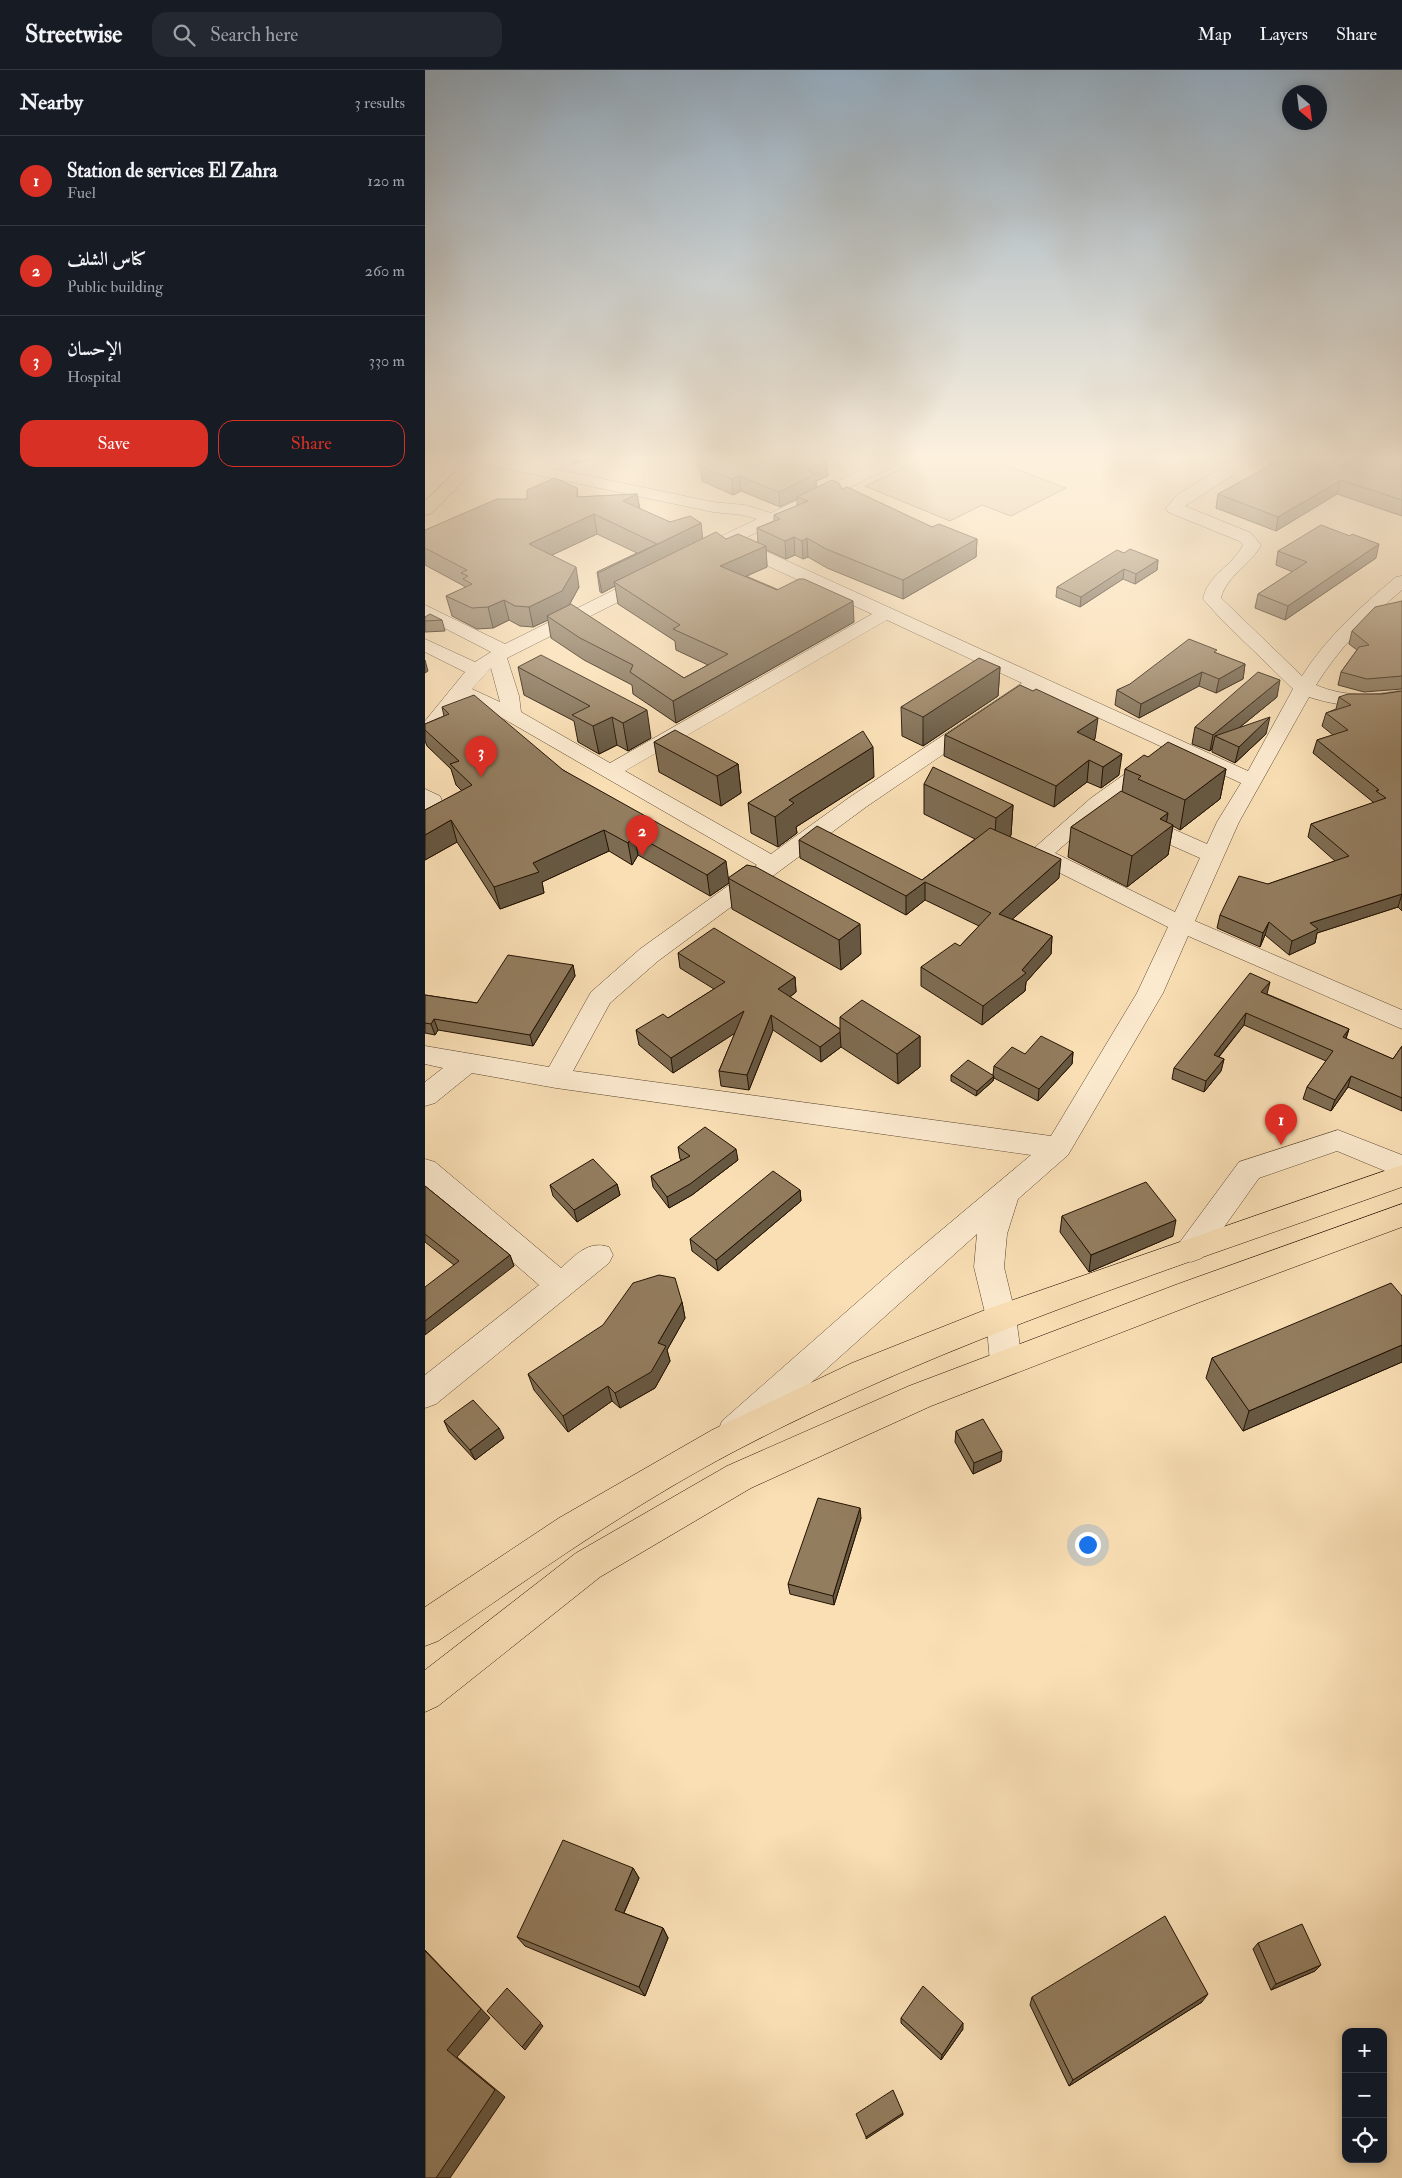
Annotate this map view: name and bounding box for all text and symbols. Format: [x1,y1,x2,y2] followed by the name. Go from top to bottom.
[152,12,502,57] search box
[25,19,122,50] text: Streetwise
[170,21,198,49] icon: search
[210,23,298,47] text: Search here
[1198,23,1232,46] text: Map
[1260,23,1308,46] text: Layers
[1336,23,1377,46] text: Share
[1282,85,1327,130] north arrow
[20,89,83,116] text: Nearby
[354,93,405,113] text: 3 results
[67,159,277,183] text: Station de services El Zahra
[33,171,39,191] text: 1
[367,171,405,191] text: 120 m
[67,183,96,203] text: Fuel
[67,247,146,271] text: كناس الشلف
[32,261,40,281] text: 2
[365,261,405,281] text: 260 m
[67,277,163,297] text: Public building
[67,337,122,361] text: الإحسان
[33,351,39,371] text: 3
[369,351,405,371] text: 330 m
[67,367,121,387] text: Hospital
[20,420,208,467] button: Save
[218,420,405,467] button: Share
[465,736,497,777] pin: 3
[626,815,658,856] pin: 2
[1265,1104,1297,1145] pin: 1
[1075,1532,1101,1558] your location
[1342,2028,1387,2163] map controls
[1342,2028,1387,2073] button: +
[1342,2073,1387,2118] button: −
[1342,2118,1387,2163] button: locate

